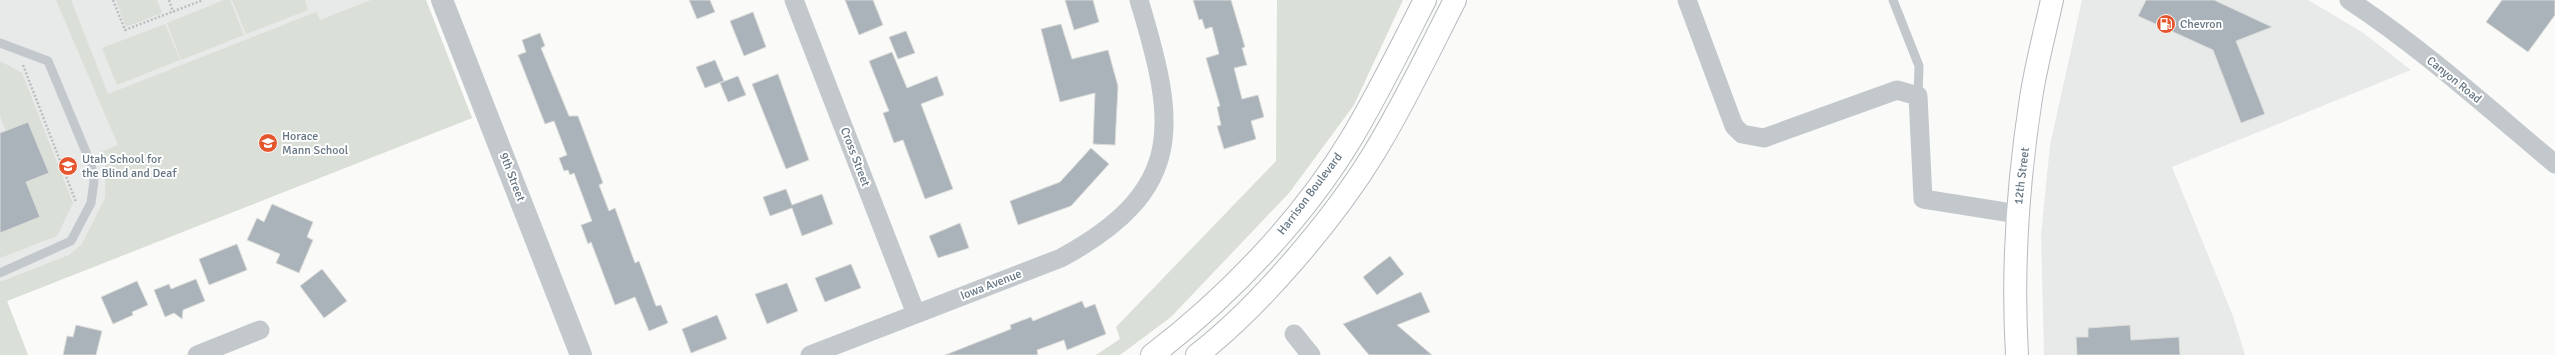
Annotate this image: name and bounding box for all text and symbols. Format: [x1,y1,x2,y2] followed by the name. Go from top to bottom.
[2155,13,2177,35] fuel station icon: Chevron
[2180,17,2222,32] place label: Chevron
[2424,53,2484,107] street label: Canyon Road
[837,125,873,189] street label: Cross Street
[282,129,349,158] place label: Horace Mann School
[257,132,279,154] school or university icon: Horace Mann School
[2011,146,2033,206] street label: 12th Street
[496,150,528,204] street label: 9th Street
[1274,150,1346,238] street label: Harrison Boulevard
[82,152,177,181] place label: Utah School for the Blind and Deaf
[57,155,79,177] school or university icon: Utah School for the Blind and Deaf
[958,266,1024,304] street label: Iowa Avenue

